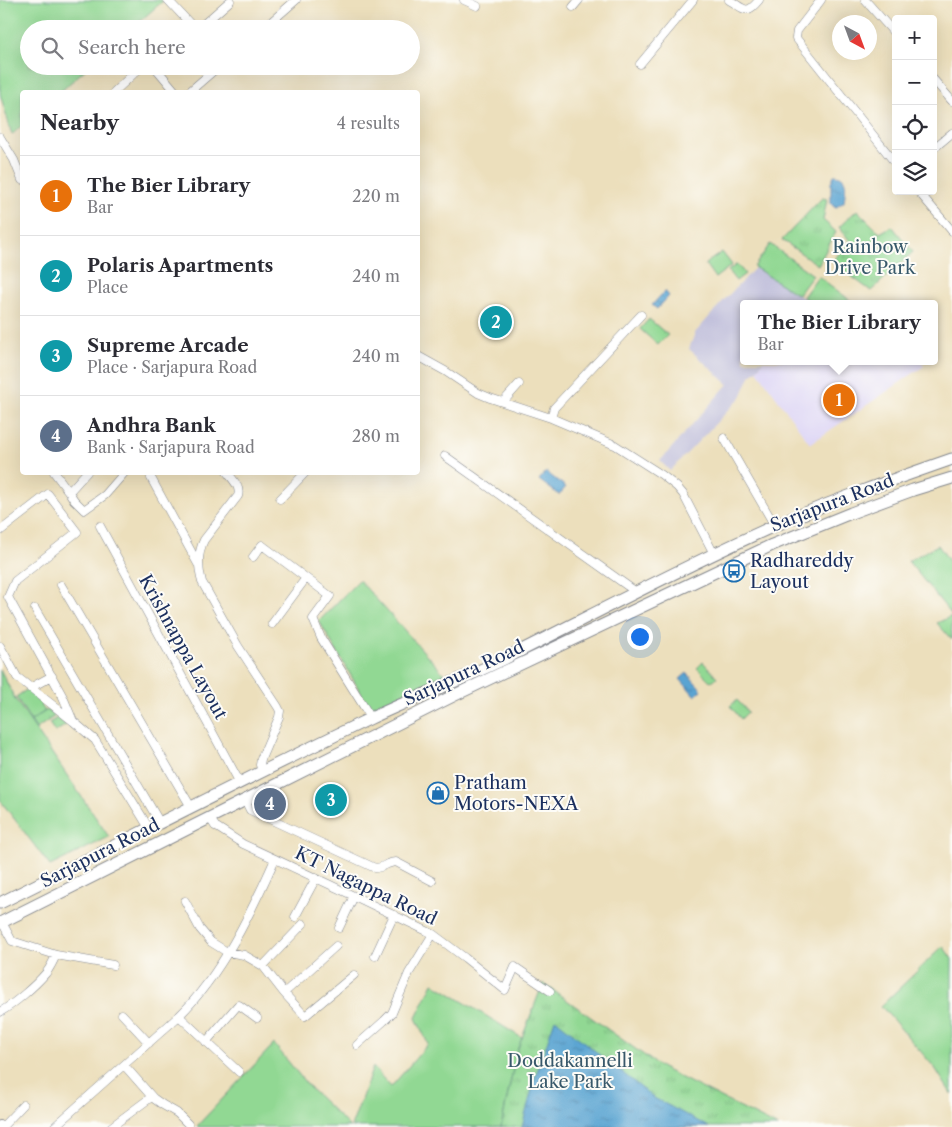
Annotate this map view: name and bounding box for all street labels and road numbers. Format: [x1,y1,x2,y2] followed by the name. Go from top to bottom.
[767,469,897,537] street label: Sarjapura Road
[134,571,232,724] street label: Krishnappa Layout
[400,635,528,711] street label: Sarjapura Road
[37,814,163,892] street label: Sarjapura Road
[291,842,441,930] street label: KT Nagappa Road

